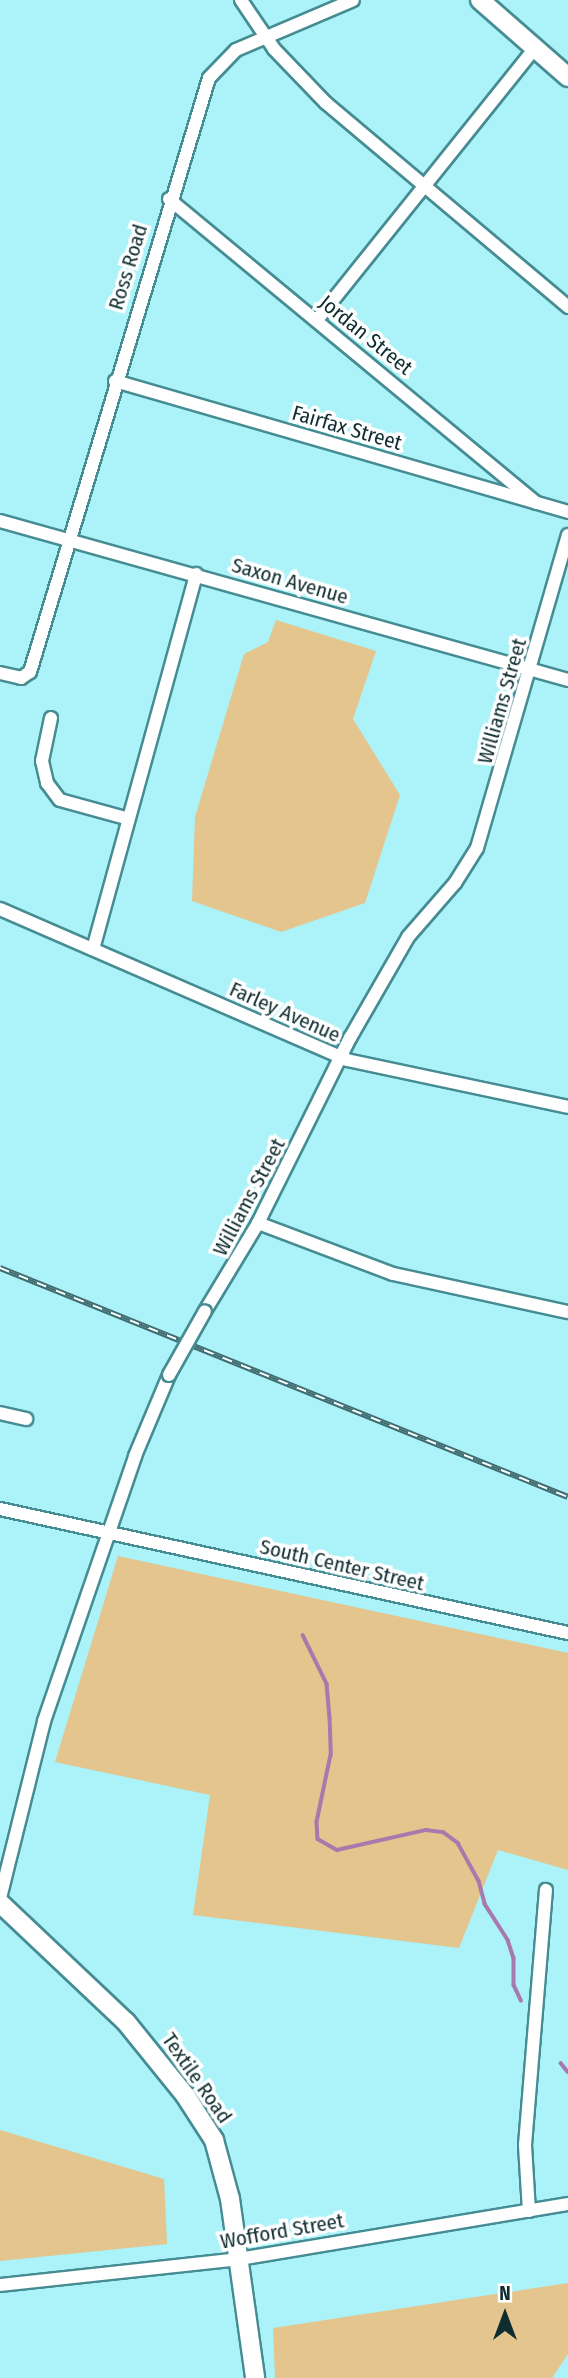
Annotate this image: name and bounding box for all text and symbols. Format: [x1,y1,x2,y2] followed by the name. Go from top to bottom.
[103,221,153,313] street label: Ross Road
[314,290,418,380] street label: Jordan Street
[289,400,405,456] street label: Fairfax Street
[229,552,351,610] street label: Saxon Avenue
[472,635,532,767] street label: Williams Street
[226,976,344,1048] street label: Farley Avenue
[208,1134,290,1260] street label: Williams Street
[257,1534,427,1596] street label: South Center Street
[157,2028,237,2128] street label: Textile Road
[218,2208,346,2254] street label: Wofford Street
[470,2280,540,2350] north arrow
[499,2282,511,2305] text: N

